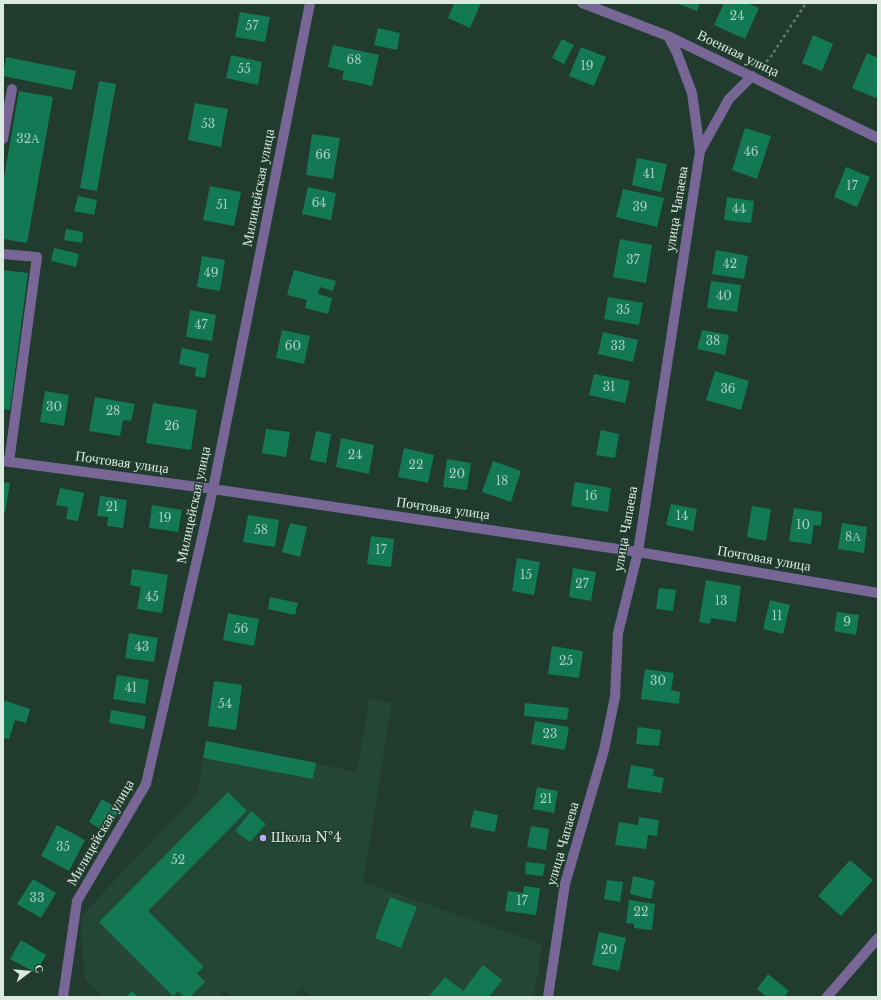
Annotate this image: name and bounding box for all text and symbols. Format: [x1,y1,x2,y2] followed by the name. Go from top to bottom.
[730,10,744,24] house number: 24
[246,20,258,34] house number: 57
[694,27,782,81] street label: Военная улица
[347,54,361,68] house number: 68
[580,60,594,74] house number: 19
[237,63,251,77] house number: 55
[201,118,215,132] house number: 53
[239,128,279,248] street label: Милицейская улица
[16,133,40,147] house number: 32А
[744,146,758,160] house number: 46
[315,149,331,163] house number: 66
[662,165,692,253] street label: улица Чапаева
[643,168,655,182] house number: 41
[846,180,858,194] house number: 17
[312,197,326,211] house number: 64
[216,199,228,213] house number: 51
[632,201,648,215] house number: 39
[732,203,746,217] house number: 44
[626,254,640,268] house number: 37
[723,258,737,272] house number: 42
[204,267,218,281] house number: 49
[716,290,732,304] house number: 40
[616,304,630,318] house number: 35
[194,319,208,333] house number: 47
[706,335,720,349] house number: 38
[285,340,301,354] house number: 60
[611,340,625,354] house number: 33
[603,381,615,395] house number: 31
[720,383,736,397] house number: 36
[46,401,62,415] house number: 30
[106,405,120,419] house number: 28
[164,420,180,434] house number: 26
[173,445,215,565] street label: Милицейская улица
[74,448,170,478] street label: Почтовая улица
[348,449,362,463] house number: 24
[409,459,423,473] house number: 22
[449,468,465,482] house number: 20
[496,475,508,489] house number: 18
[610,485,642,573] street label: улица Чапаева
[584,490,598,504] house number: 16
[395,494,491,524] street label: Почтовая улица
[106,501,118,515] house number: 21
[676,510,688,524] house number: 14
[158,512,172,526] house number: 19
[796,519,810,533] house number: 10
[254,524,268,538] house number: 58
[845,531,861,545] house number: 8А
[716,543,812,575] street label: Почтовая улица
[375,544,387,558] house number: 17
[520,569,532,583] house number: 15
[575,578,589,592] house number: 27
[145,591,159,605] house number: 45
[715,595,727,609] house number: 13
[772,610,782,624] house number: 11
[843,616,851,630] house number: 9
[234,623,248,637] house number: 56
[135,641,149,655] house number: 43
[559,655,573,669] house number: 25
[650,675,666,689] house number: 30
[125,682,137,696] house number: 41
[218,698,232,712] house number: 54
[543,728,557,742] house number: 23
[64,777,138,889] street label: Милицейская улица
[540,793,552,807] house number: 21
[543,800,583,888] street label: улица Чапаева
[271,830,341,846] place label: Школа №4
[258,833,268,843] marker: Школа №4
[56,841,70,855] house number: 35
[171,854,185,868] house number: 52
[30,892,44,906] house number: 33
[516,895,528,909] house number: 17
[634,906,648,920] house number: 22
[601,944,617,958] house number: 20
[8,952,48,992] north arrow
[32,963,47,974] text: С

